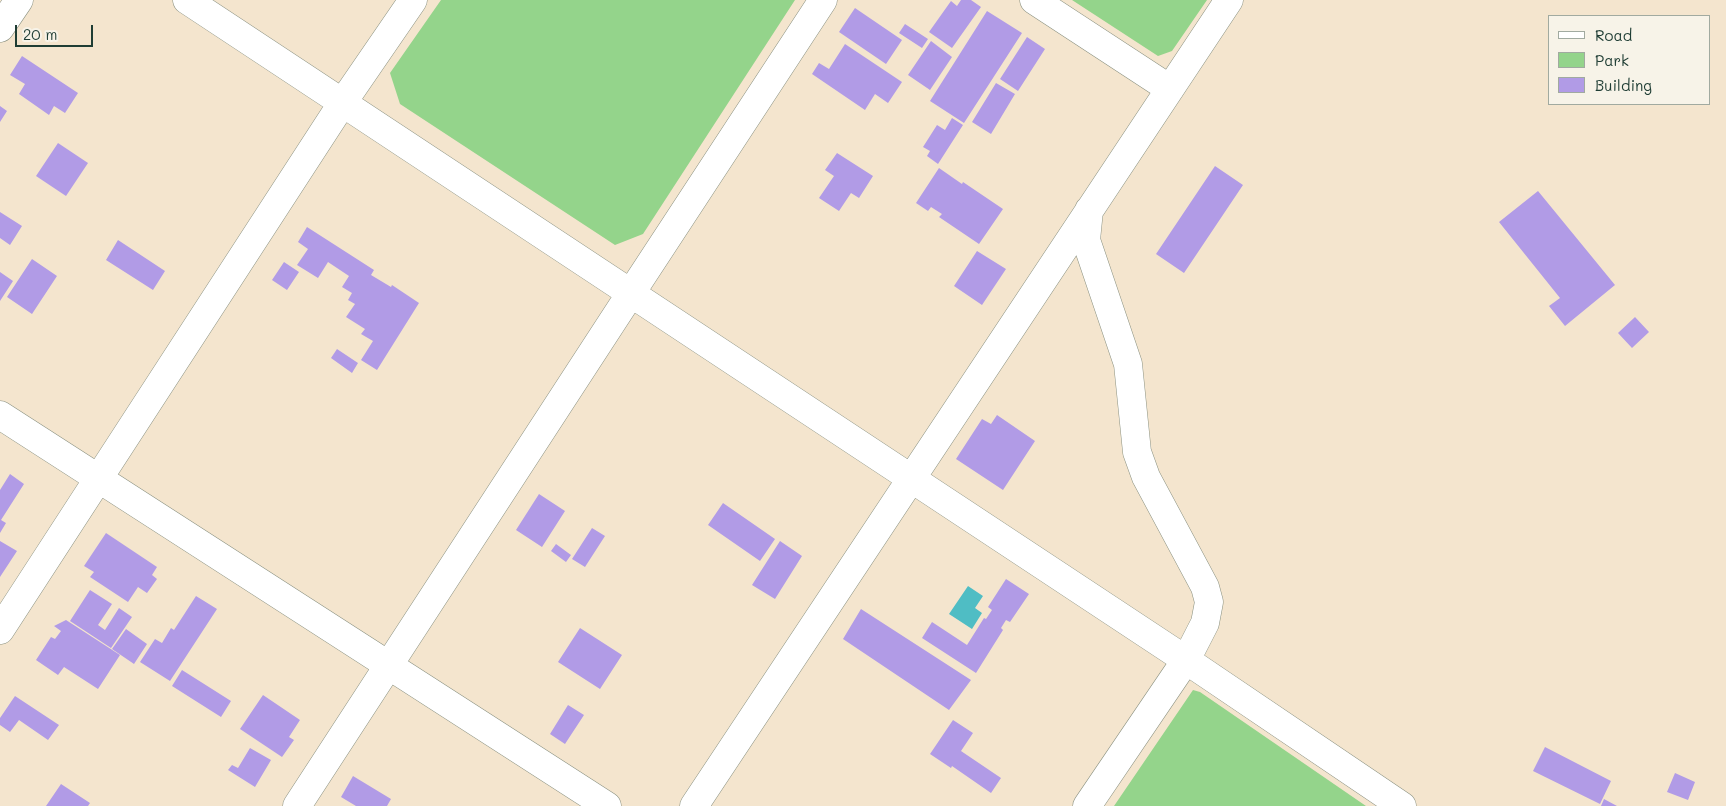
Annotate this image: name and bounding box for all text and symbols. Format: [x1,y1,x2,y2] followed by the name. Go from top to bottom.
[18,15,95,47] scale bar
[1548,15,1711,105] legend
[23,24,57,44] text: 20 m
[1595,25,1632,45] text: Road
[1595,50,1629,70] text: Park
[1595,75,1652,95] text: Building

